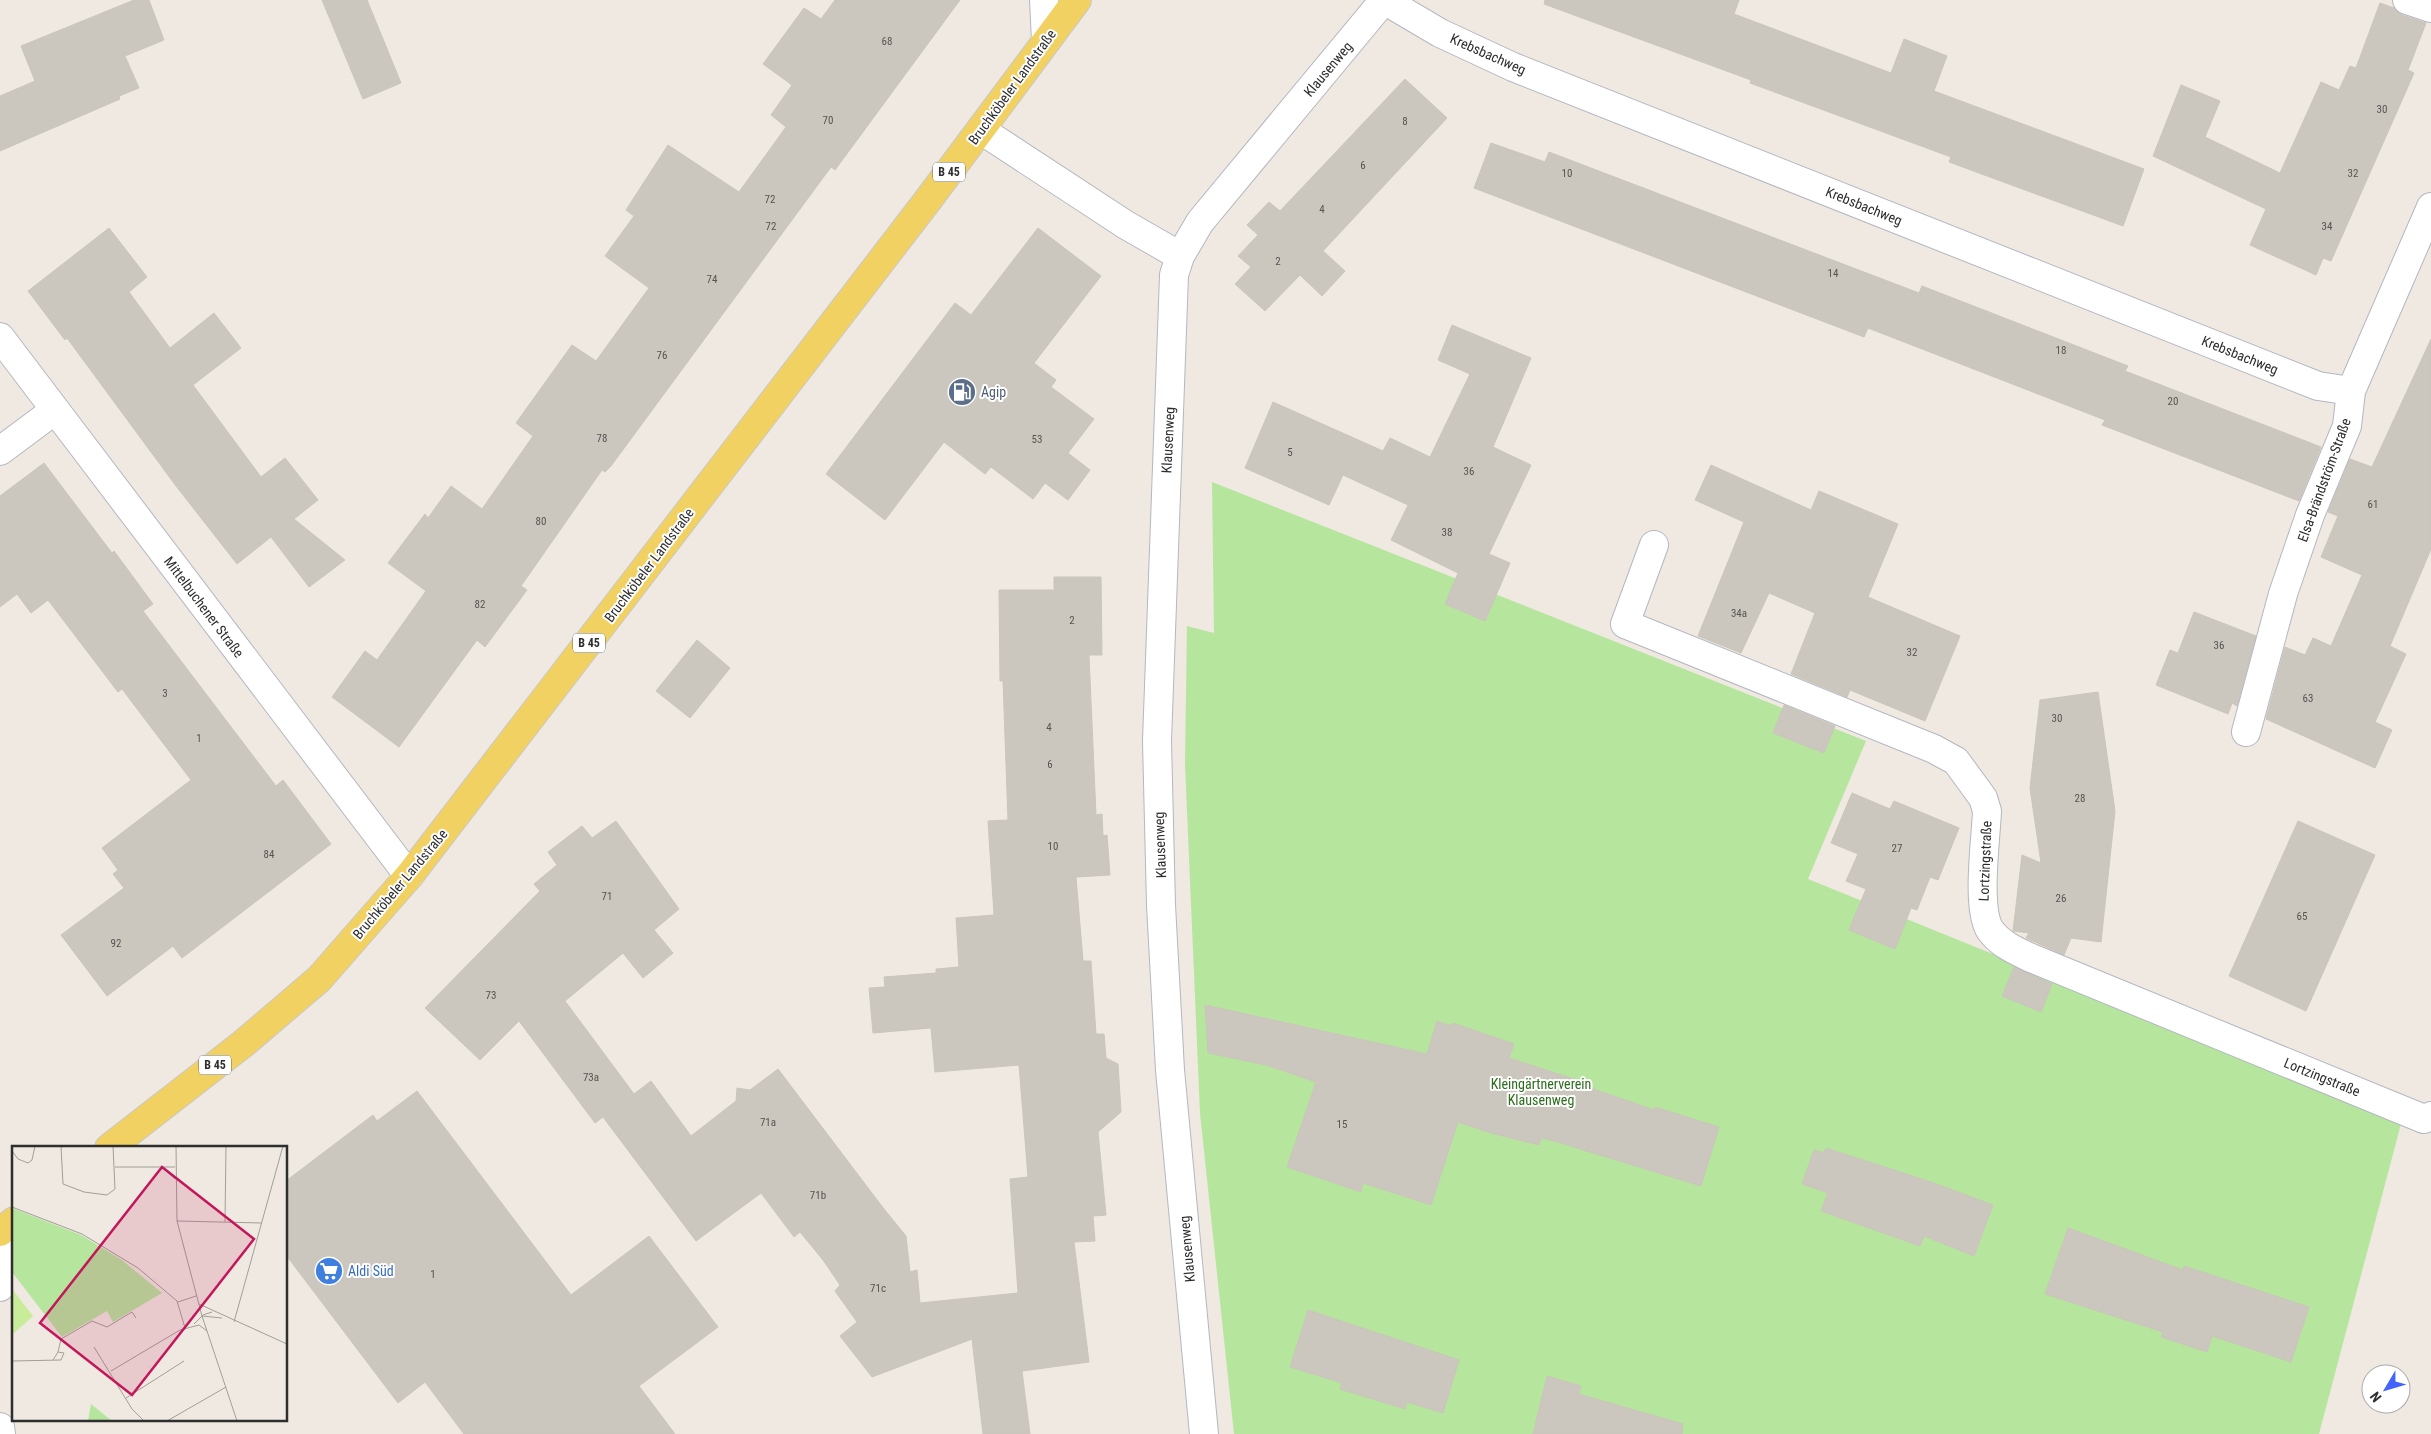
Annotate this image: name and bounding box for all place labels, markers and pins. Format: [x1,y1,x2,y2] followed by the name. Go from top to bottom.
[947,377,977,407] fuel station icon: Agip
[981,384,1006,400] place label: Agip
[314,1256,344,1286] supermarket icon: Aldi Süd
[348,1263,394,1279] place label: Aldi Süd

